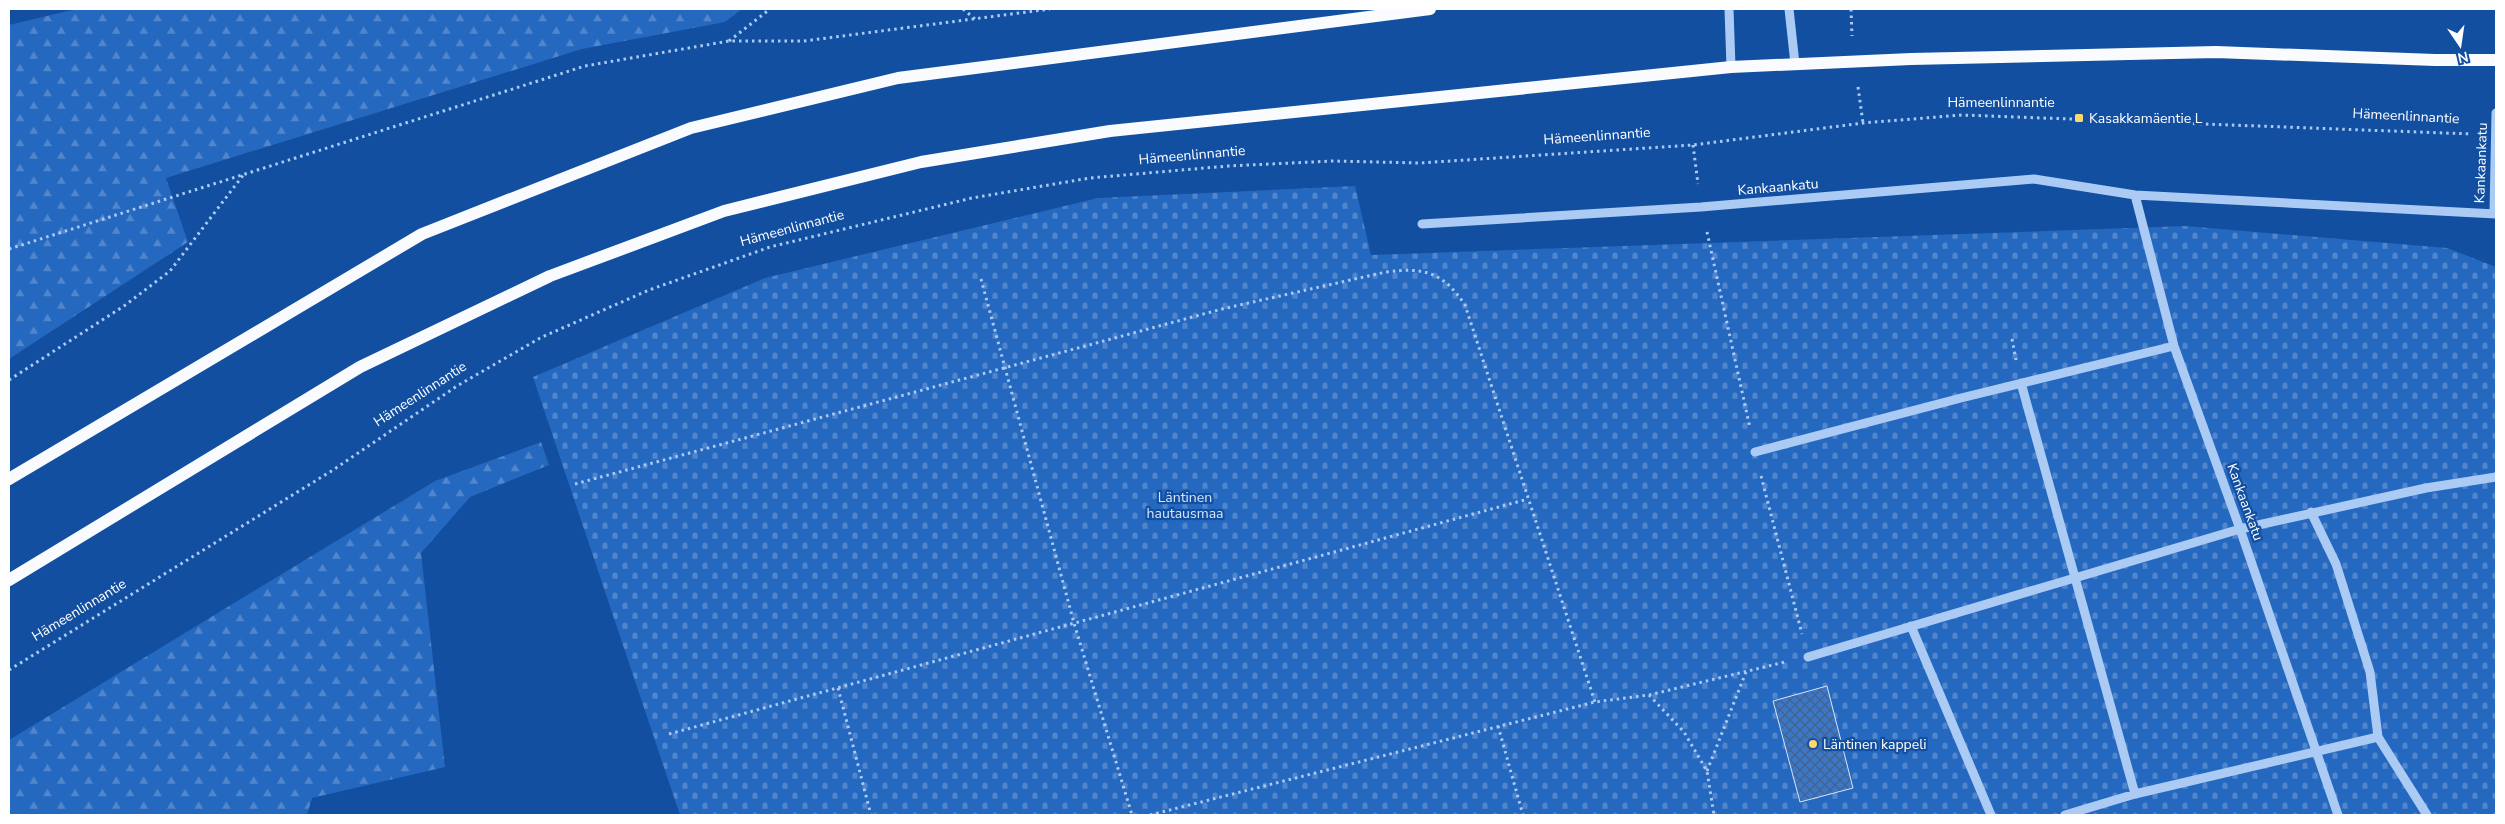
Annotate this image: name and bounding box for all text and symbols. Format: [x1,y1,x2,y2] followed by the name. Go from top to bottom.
[2435,20,2485,70] north arrow
[2456,47,2470,68] text: N
[1947,93,2055,112] street label: Hämeenlinnantie
[2352,104,2460,128] street label: Hämeenlinnantie
[2089,109,2203,128] place label: Kasakkamäentie L
[2073,112,2085,124] marker: Kasakkamäentie L
[2470,122,2492,204] street label: Kankaankatu
[1543,123,1651,149] street label: Hämeenlinnantie
[1138,141,1246,169] street label: Hämeenlinnantie
[1737,174,1819,200] street label: Kankaankatu
[738,205,846,251] street label: Hämeenlinnantie
[370,357,470,431] street label: Hämeenlinnantie
[2222,461,2268,543] street label: Kankaankatu
[1147,488,1223,523] park label: Läntinen hautausmaa
[28,574,130,646] street label: Hämeenlinnantie
[1823,735,1927,754] place label: Läntinen kappeli
[1807,738,1819,750] marker: Läntinen kappeli

